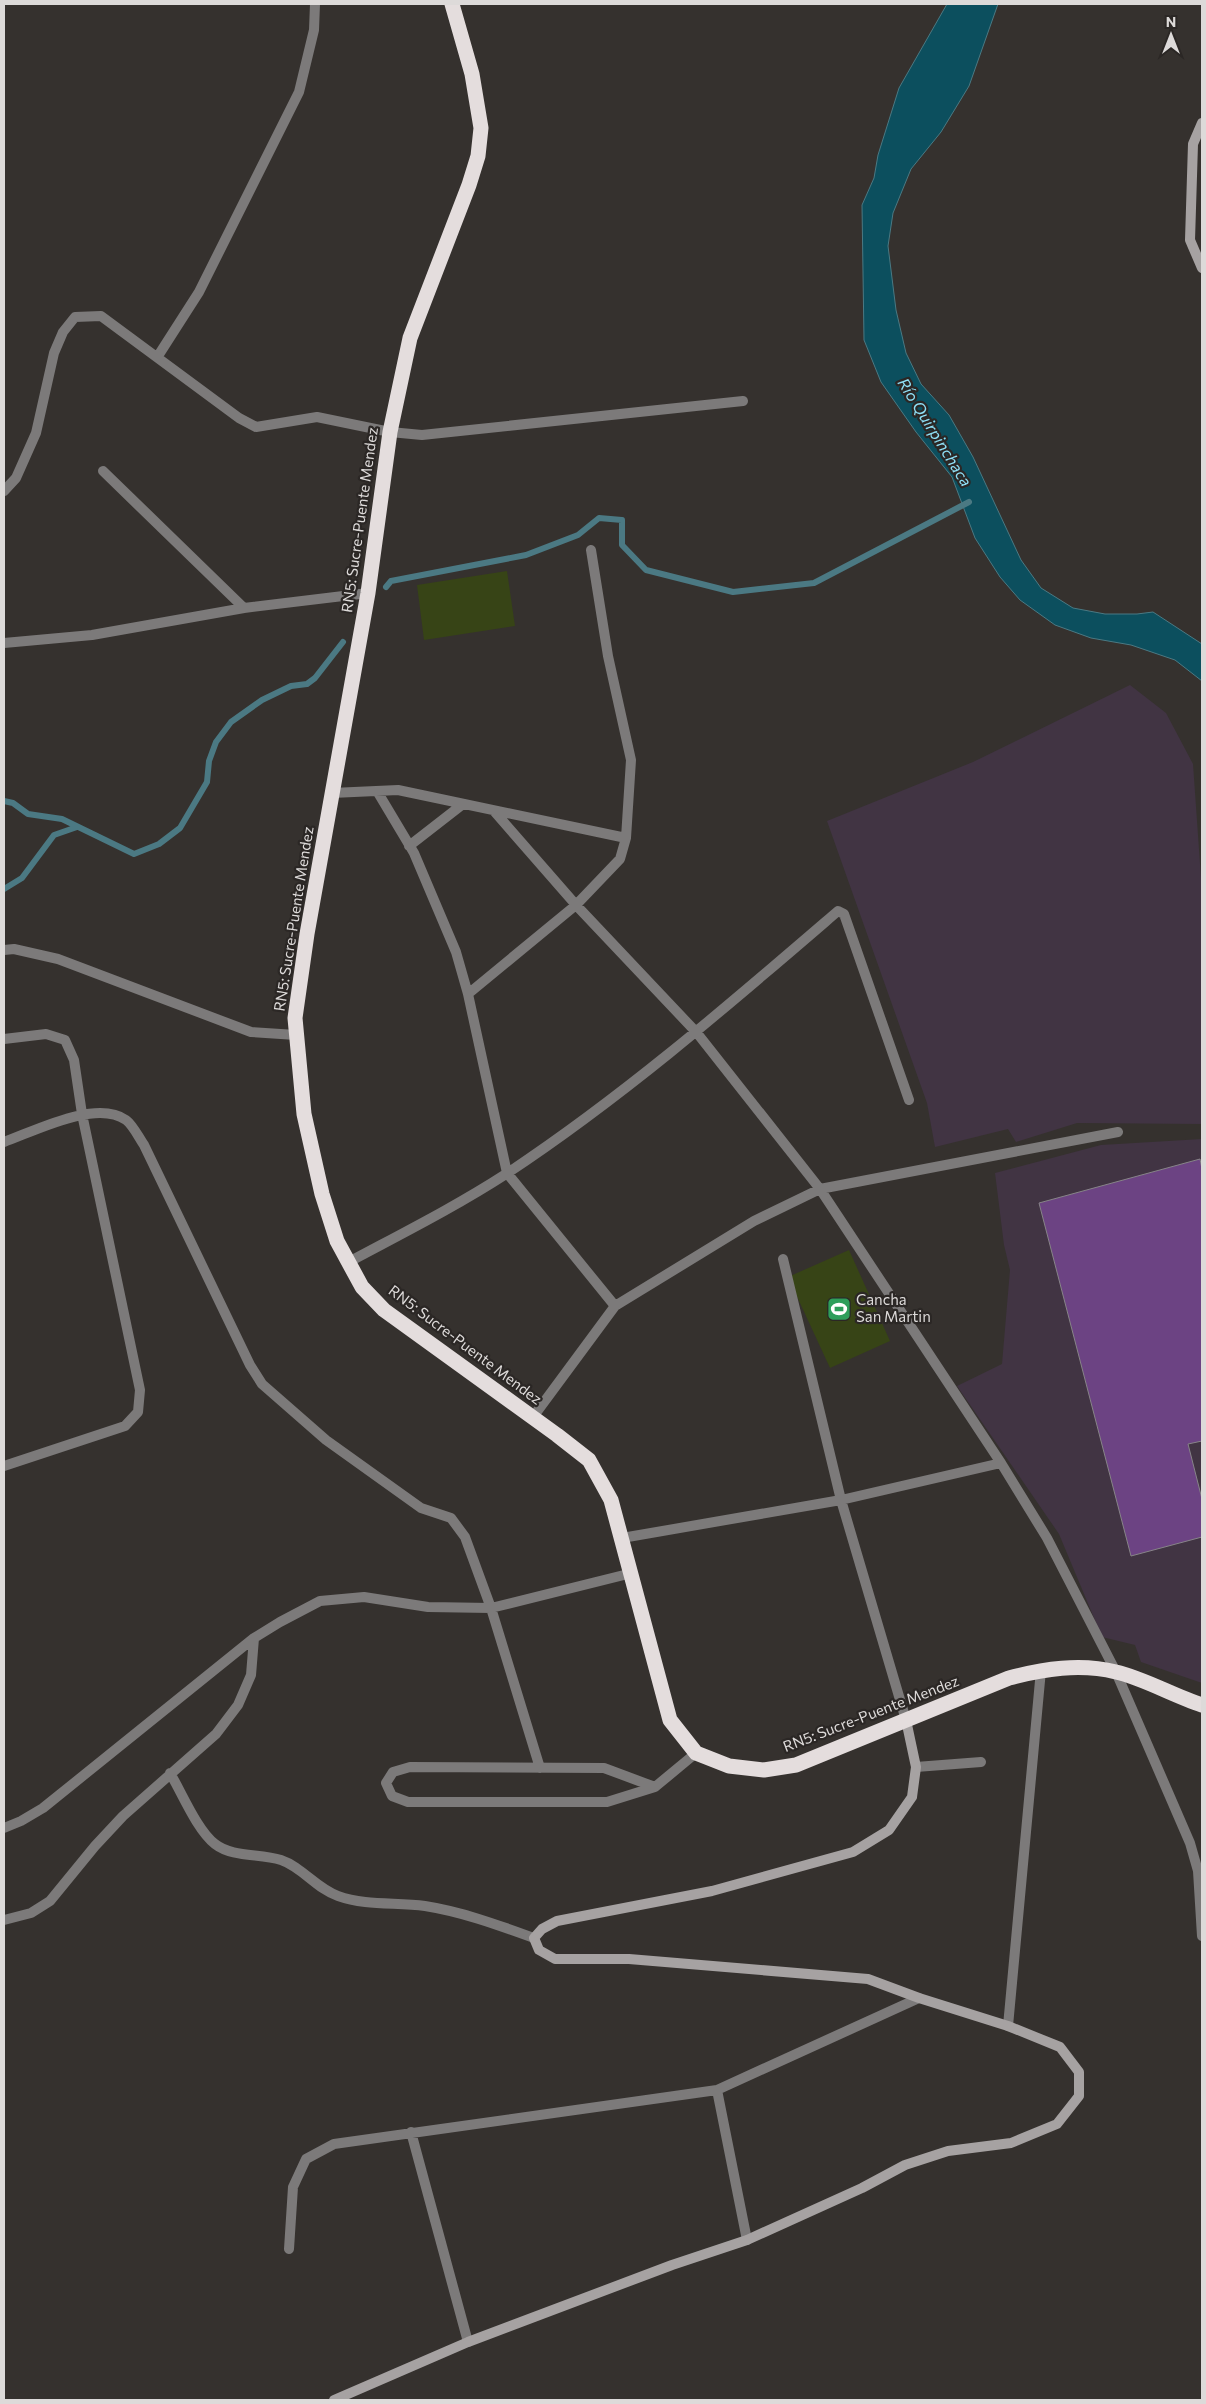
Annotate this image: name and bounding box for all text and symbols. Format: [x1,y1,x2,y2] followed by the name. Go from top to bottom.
[1146,10,1196,60] north arrow
[1166,13,1176,30] text: N
[894,374,976,490] water label: Río Quirpinchaca
[337,426,381,614] street label: RN5: Sucre-Puente Mendez
[270,825,317,1013] street label: RN5: Sucre-Puente Mendez
[386,1281,546,1408] street label: RN5: Sucre-Puente Mendez
[856,1290,931,1325] place label: Cancha San Martin
[826,1296,852,1322] sports icon: Cancha San Martin
[780,1671,961,1755] street label: RN5: Sucre-Puente Mendez

